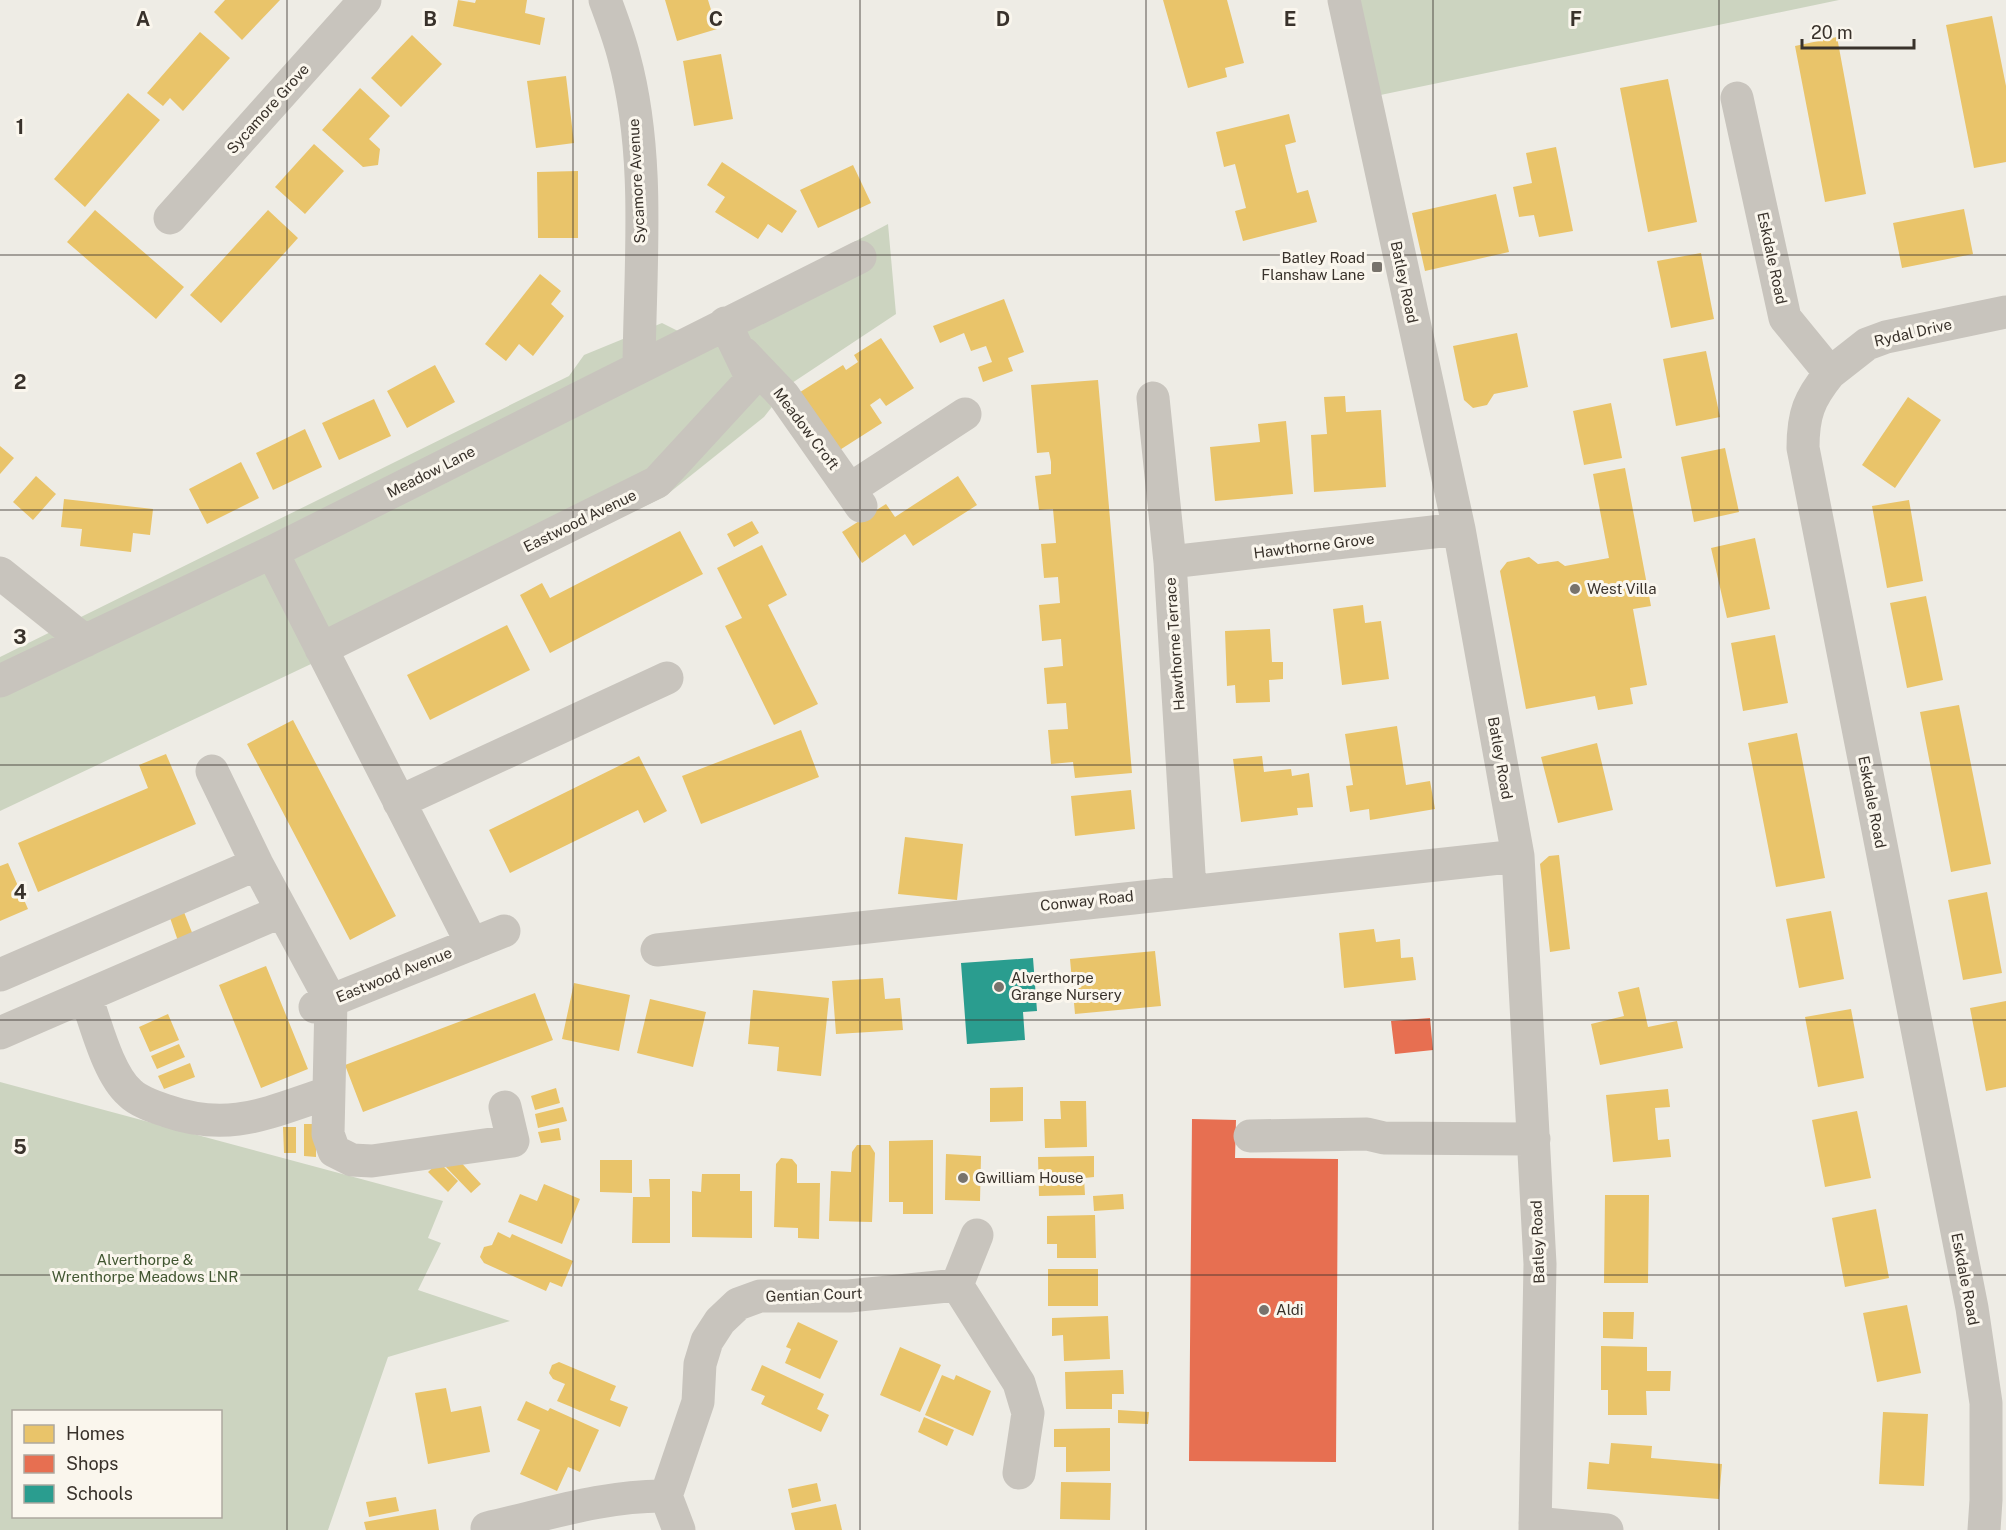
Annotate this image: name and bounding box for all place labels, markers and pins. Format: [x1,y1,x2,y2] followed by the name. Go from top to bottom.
[1261,249,1365,283] place label: Batley Road Flanshaw Lane
[1370,260,1384,274] marker: Batley Road Flanshaw Lane
[1587,580,1657,597] place label: West Villa
[1568,582,1582,596] marker: West Villa
[1011,969,1122,1003] place label: Alverthorpe Grange Nursery
[992,980,1006,994] marker: Alverthorpe Grange Nursery
[975,1169,1084,1186] place label: Gwilliam House
[956,1171,970,1185] marker: Gwilliam House
[1276,1301,1304,1318] place label: Aldi
[1257,1303,1271,1317] marker: Aldi

